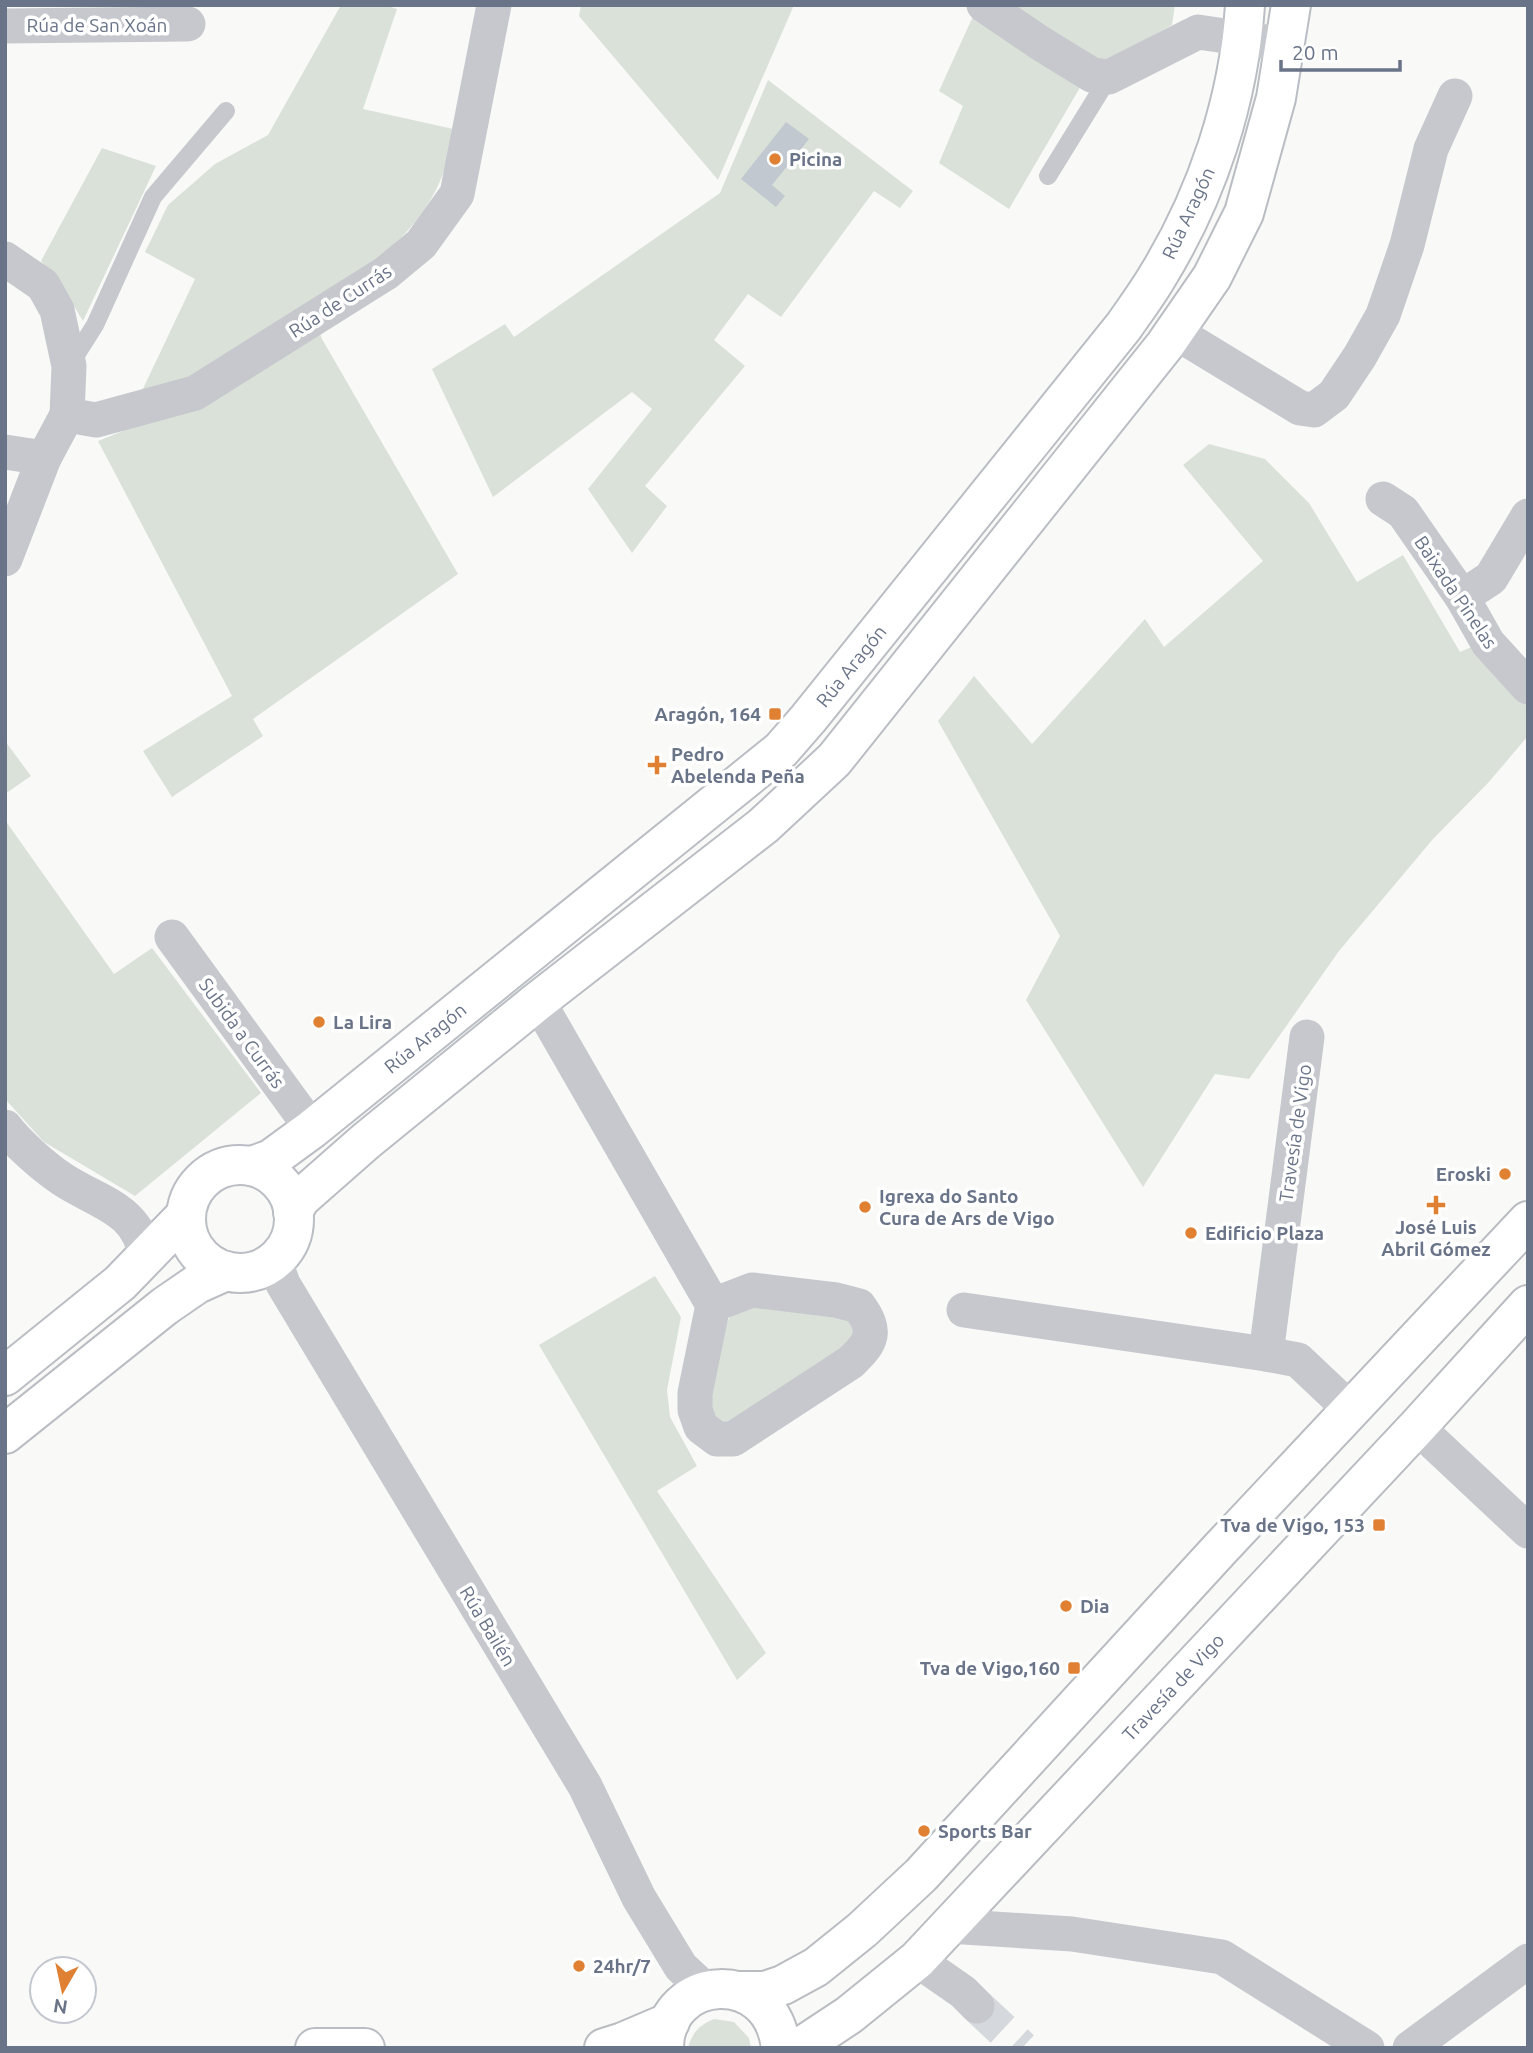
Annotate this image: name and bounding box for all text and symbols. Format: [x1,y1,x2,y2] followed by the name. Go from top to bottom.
[27,14,167,36] street label: Rúa de San Xoán
[1281,28,1400,72] scale bar
[1292,40,1339,64] text: 20 m
[789,148,842,170] place label: Picina
[767,151,783,167] marker: Picina
[1157,163,1219,263] street label: Rúa Aragón
[285,260,395,342] street label: Rúa de Currás
[1410,531,1502,653] street label: Baixada Pinelas
[811,621,891,711] street label: Rúa Aragón
[655,703,761,725] place label: Aragón, 164
[767,706,783,722] marker: Aragón, 164
[671,743,805,787] place label: Pedro Abelenda Peña
[649,757,665,773] marker: Pedro Abelenda Peña
[195,974,289,1092] street label: Subida a Currás
[380,998,470,1078] street label: Rúa Aragón
[333,1011,392,1033] place label: La Lira
[311,1014,327,1030] marker: La Lira
[1274,1063,1316,1203] street label: Travesía de Vigo
[1436,1163,1491,1185] place label: Eroski
[1497,1166,1513,1182] marker: Eroski
[879,1185,1055,1229] place label: Igrexa do Santo Cura de Ars de Vigo
[1428,1197,1444,1213] marker: José Luis Abril Gómez
[857,1199,873,1215] marker: Igrexa do Santo Cura de Ars de Vigo
[1381,1216,1491,1260] place label: José Luis Abril Gómez
[1205,1222,1324,1244] place label: Edificio Plaza
[1183,1225,1199,1241] marker: Edificio Plaza
[1220,1514,1365,1536] place label: Tva de Vigo, 153
[1371,1517,1387,1533] marker: Tva de Vigo, 153
[456,1582,520,1670] street label: Rúa Bailén
[1080,1595,1109,1617] place label: Dia
[1058,1598,1074,1614] marker: Dia
[1118,1629,1228,1745] street label: Travesía de Vigo
[920,1657,1060,1679] place label: Tva de Vigo,160
[1066,1660,1082,1676] marker: Tva de Vigo,160
[938,1820,1032,1842] place label: Sports Bar
[916,1823,932,1839] marker: Sports Bar
[28,1955,98,2025] north arrow
[593,1955,651,1977] place label: 24hr/7
[571,1958,587,1974] marker: 24hr/7
[52,1995,69,2019] text: N

